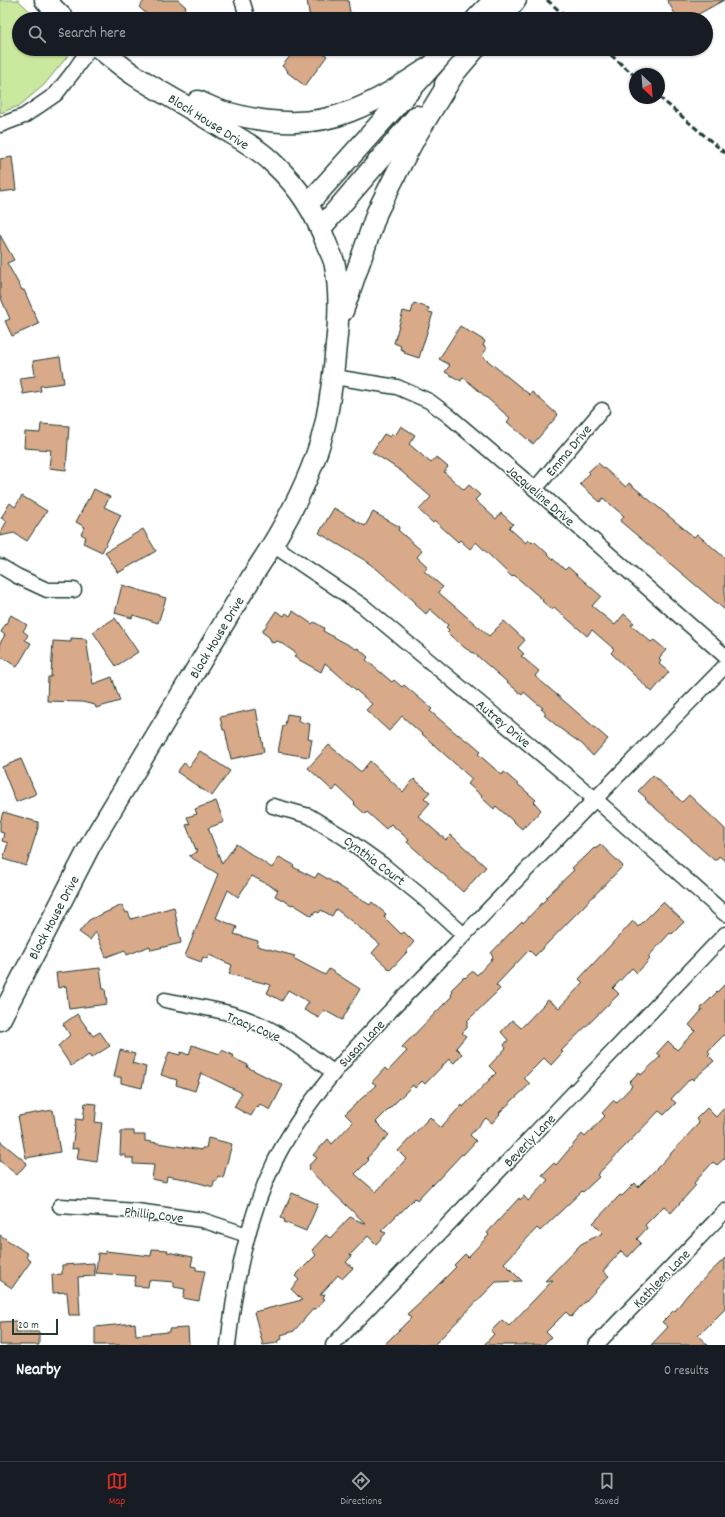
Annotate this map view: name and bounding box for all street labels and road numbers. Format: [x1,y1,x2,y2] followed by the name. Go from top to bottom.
[163,90,252,156] street label: Block House Drive
[542,421,597,482] street label: Emma Drive
[501,461,578,532] street label: Jacqueline Drive
[185,593,250,683] street label: Block House Drive
[471,696,534,753] street label: Autrey Drive
[339,832,409,891] street label: Cynthia Court
[24,872,85,963] street label: Block House Drive
[223,1007,283,1048] street label: Tracy Cove
[335,1016,390,1073] street label: Susan Lane
[500,1110,561,1172] street label: Beverly Lane
[123,1202,184,1230] street label: Phillip Cove
[629,1246,696,1313] street label: Kathleen Lane

